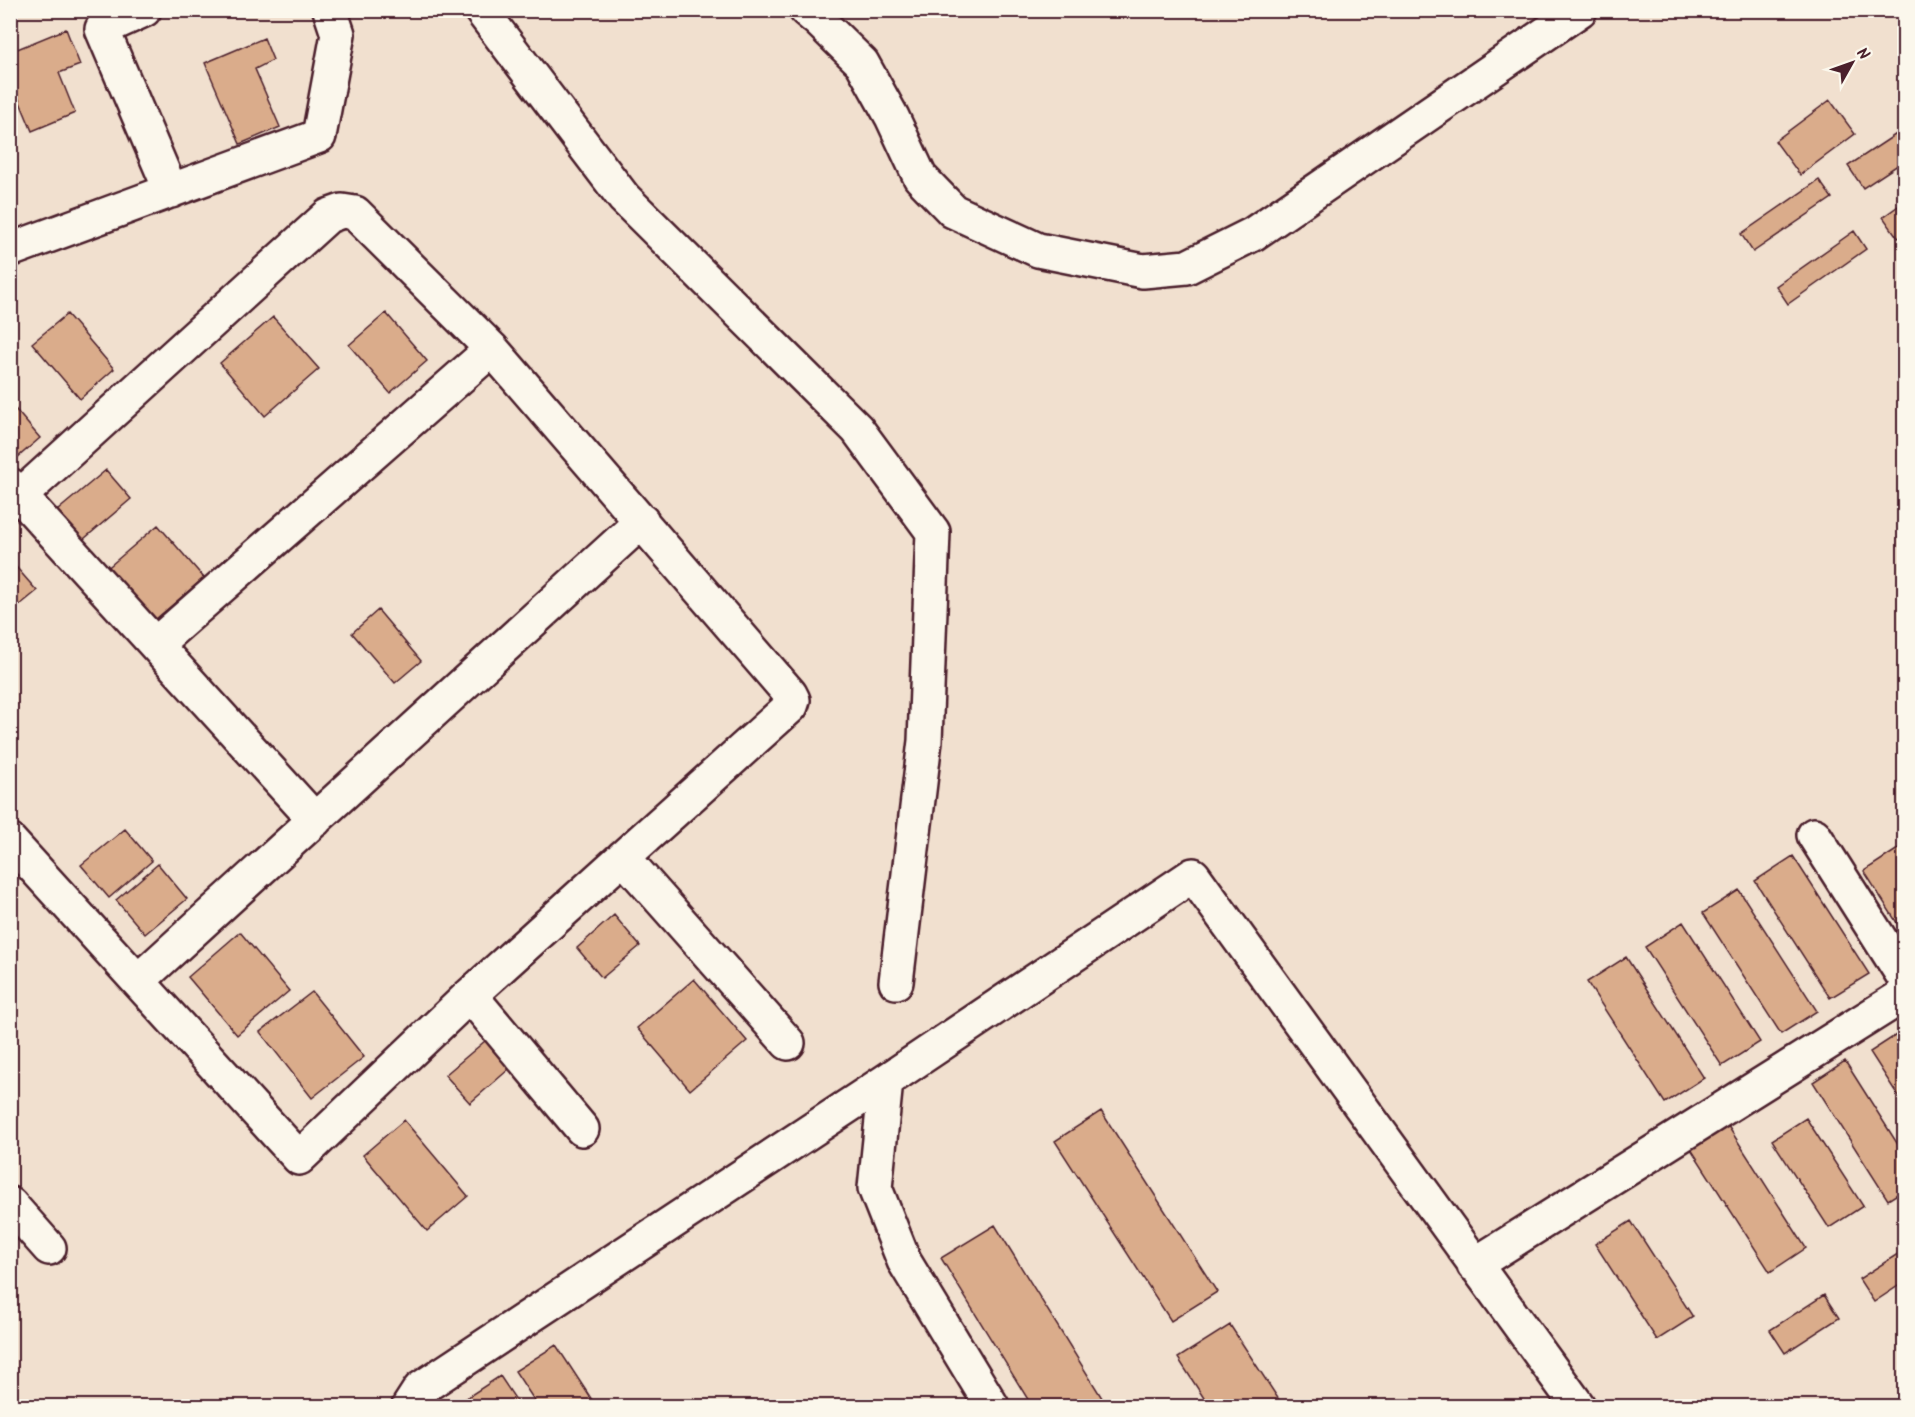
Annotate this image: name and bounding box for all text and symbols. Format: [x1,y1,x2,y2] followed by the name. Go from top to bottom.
[1822,33,1882,93] north arrow
[1850,42,1875,66] text: N

